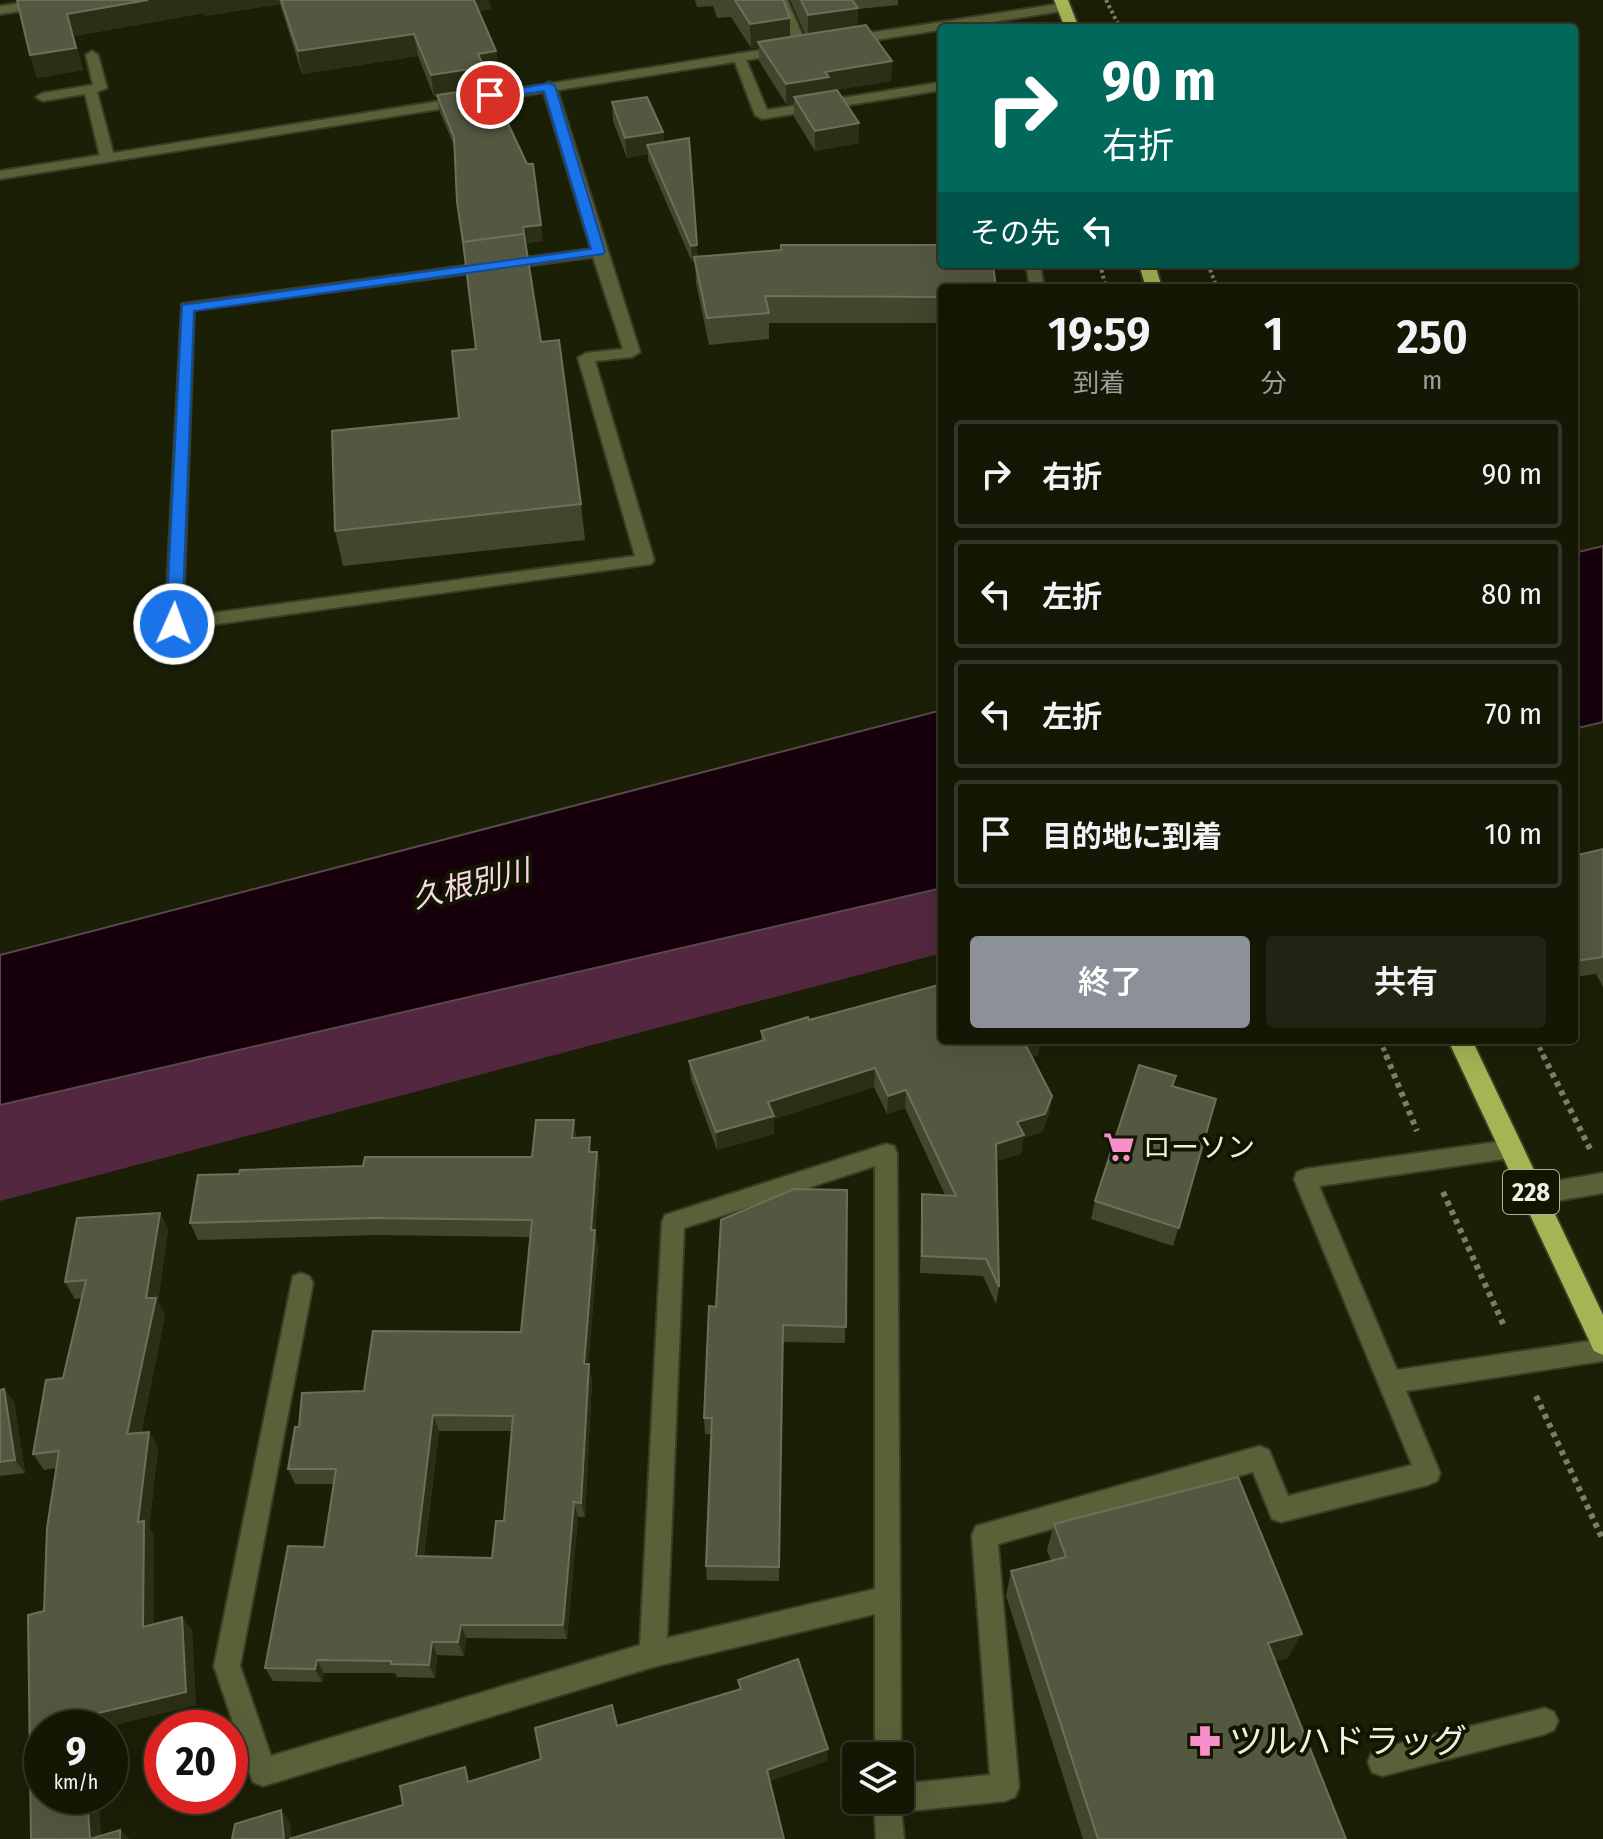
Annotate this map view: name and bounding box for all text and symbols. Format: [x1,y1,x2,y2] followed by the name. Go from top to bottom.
[1102,48,1216,115] text: 90 m
[970,56,1074,160] icon: right
[456,61,524,129] pin
[468,73,512,117] icon: arrive
[1102,124,1174,168] text: 右折
[1076,208,1120,252] icon: left
[970,215,1060,251] text: その先
[1048,305,1151,363] text: 19:59
[1264,305,1284,363] text: 1
[1397,308,1468,366] text: 250
[1422,365,1442,396] text: m
[1073,368,1125,399] text: 到着
[1261,368,1287,399] text: 分
[974,452,1018,496] icon: right
[1482,456,1542,492] text: 90 m
[1042,459,1102,495] text: 右折
[974,572,1018,616] icon: left
[1481,576,1542,612] text: 80 m
[1042,579,1102,615] text: 左折
[132,582,216,666] position arrow
[974,692,1018,736] icon: left
[1484,696,1542,732] text: 70 m
[1042,699,1102,735] text: 左折
[974,812,1018,856] icon: arrive
[1485,816,1542,852] text: 10 m
[1042,819,1222,855] text: 目的地に到着
[408,851,536,916] water label: 久根別川
[970,936,1250,1028] button: 終了
[1266,936,1546,1028] button: 共有
[1102,1130,1136,1164] supermarket icon: ローソン
[1143,1131,1255,1164] place label: ローソン
[1503,1170,1559,1214] road number: 228
[144,1710,248,1814] speed limit sign: 20
[1229,1721,1467,1762] place label: ツルハドラッグ
[1188,1724,1222,1758] pharmacy icon: ツルハドラッグ
[66,1728,86,1776] text: 9
[842,1742,914,1814] map controls
[842,1742,914,1814] button: layers
[54,1770,98,1794] text: km/h

